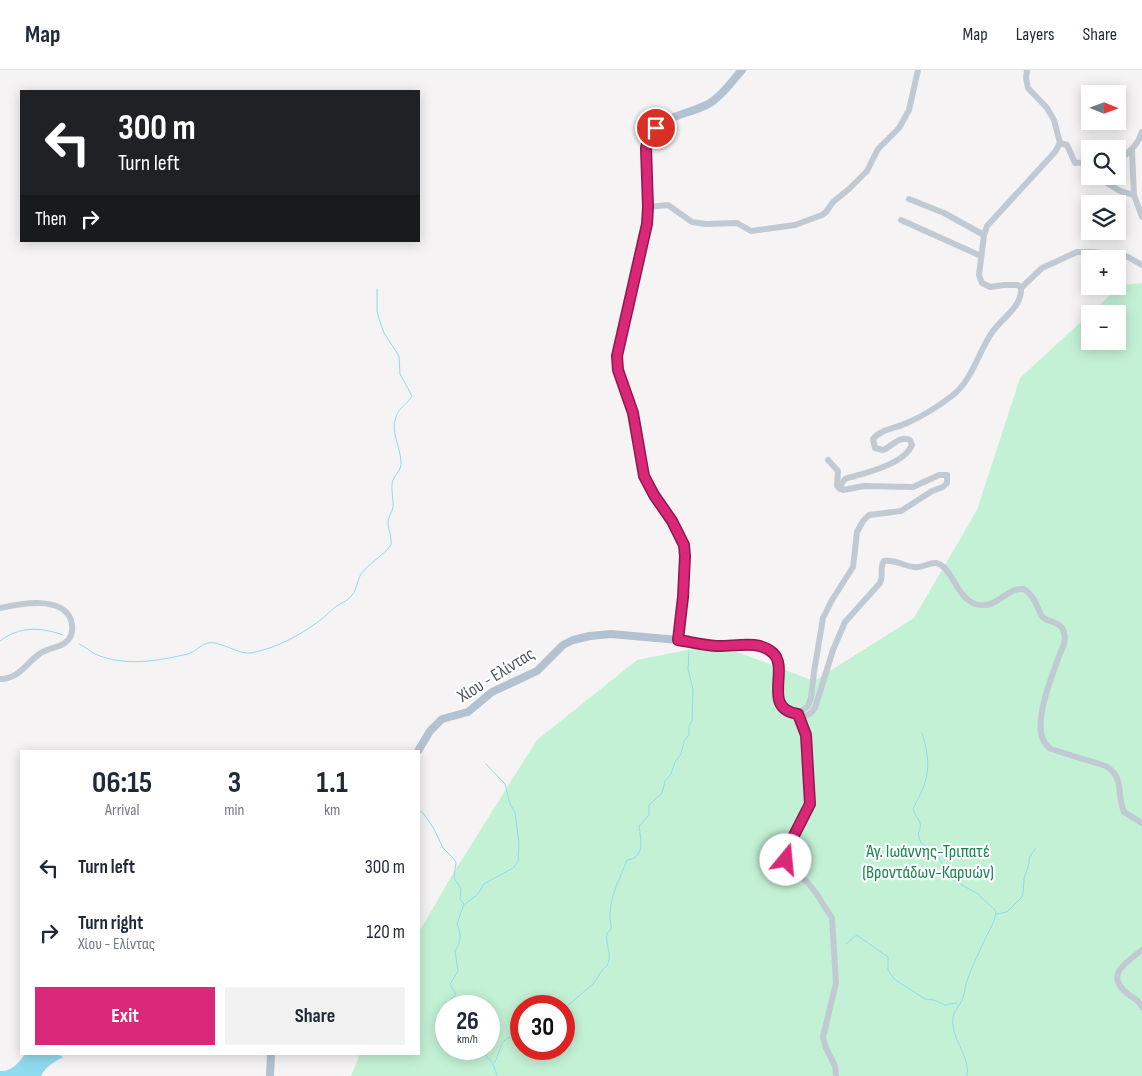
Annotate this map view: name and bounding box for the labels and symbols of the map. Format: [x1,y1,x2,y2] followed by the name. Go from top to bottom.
[1081,85,1126,130] north arrow
[635,107,677,149] pin
[453,643,538,707] street label: Χίου - Ελίντας
[759,833,811,885] position arrow
[862,841,994,883] park label: Άγ. Ιωάννης-Τριπατέ (Βροντάδων-Καρυών)
[510,995,575,1060] speed limit sign: 30

